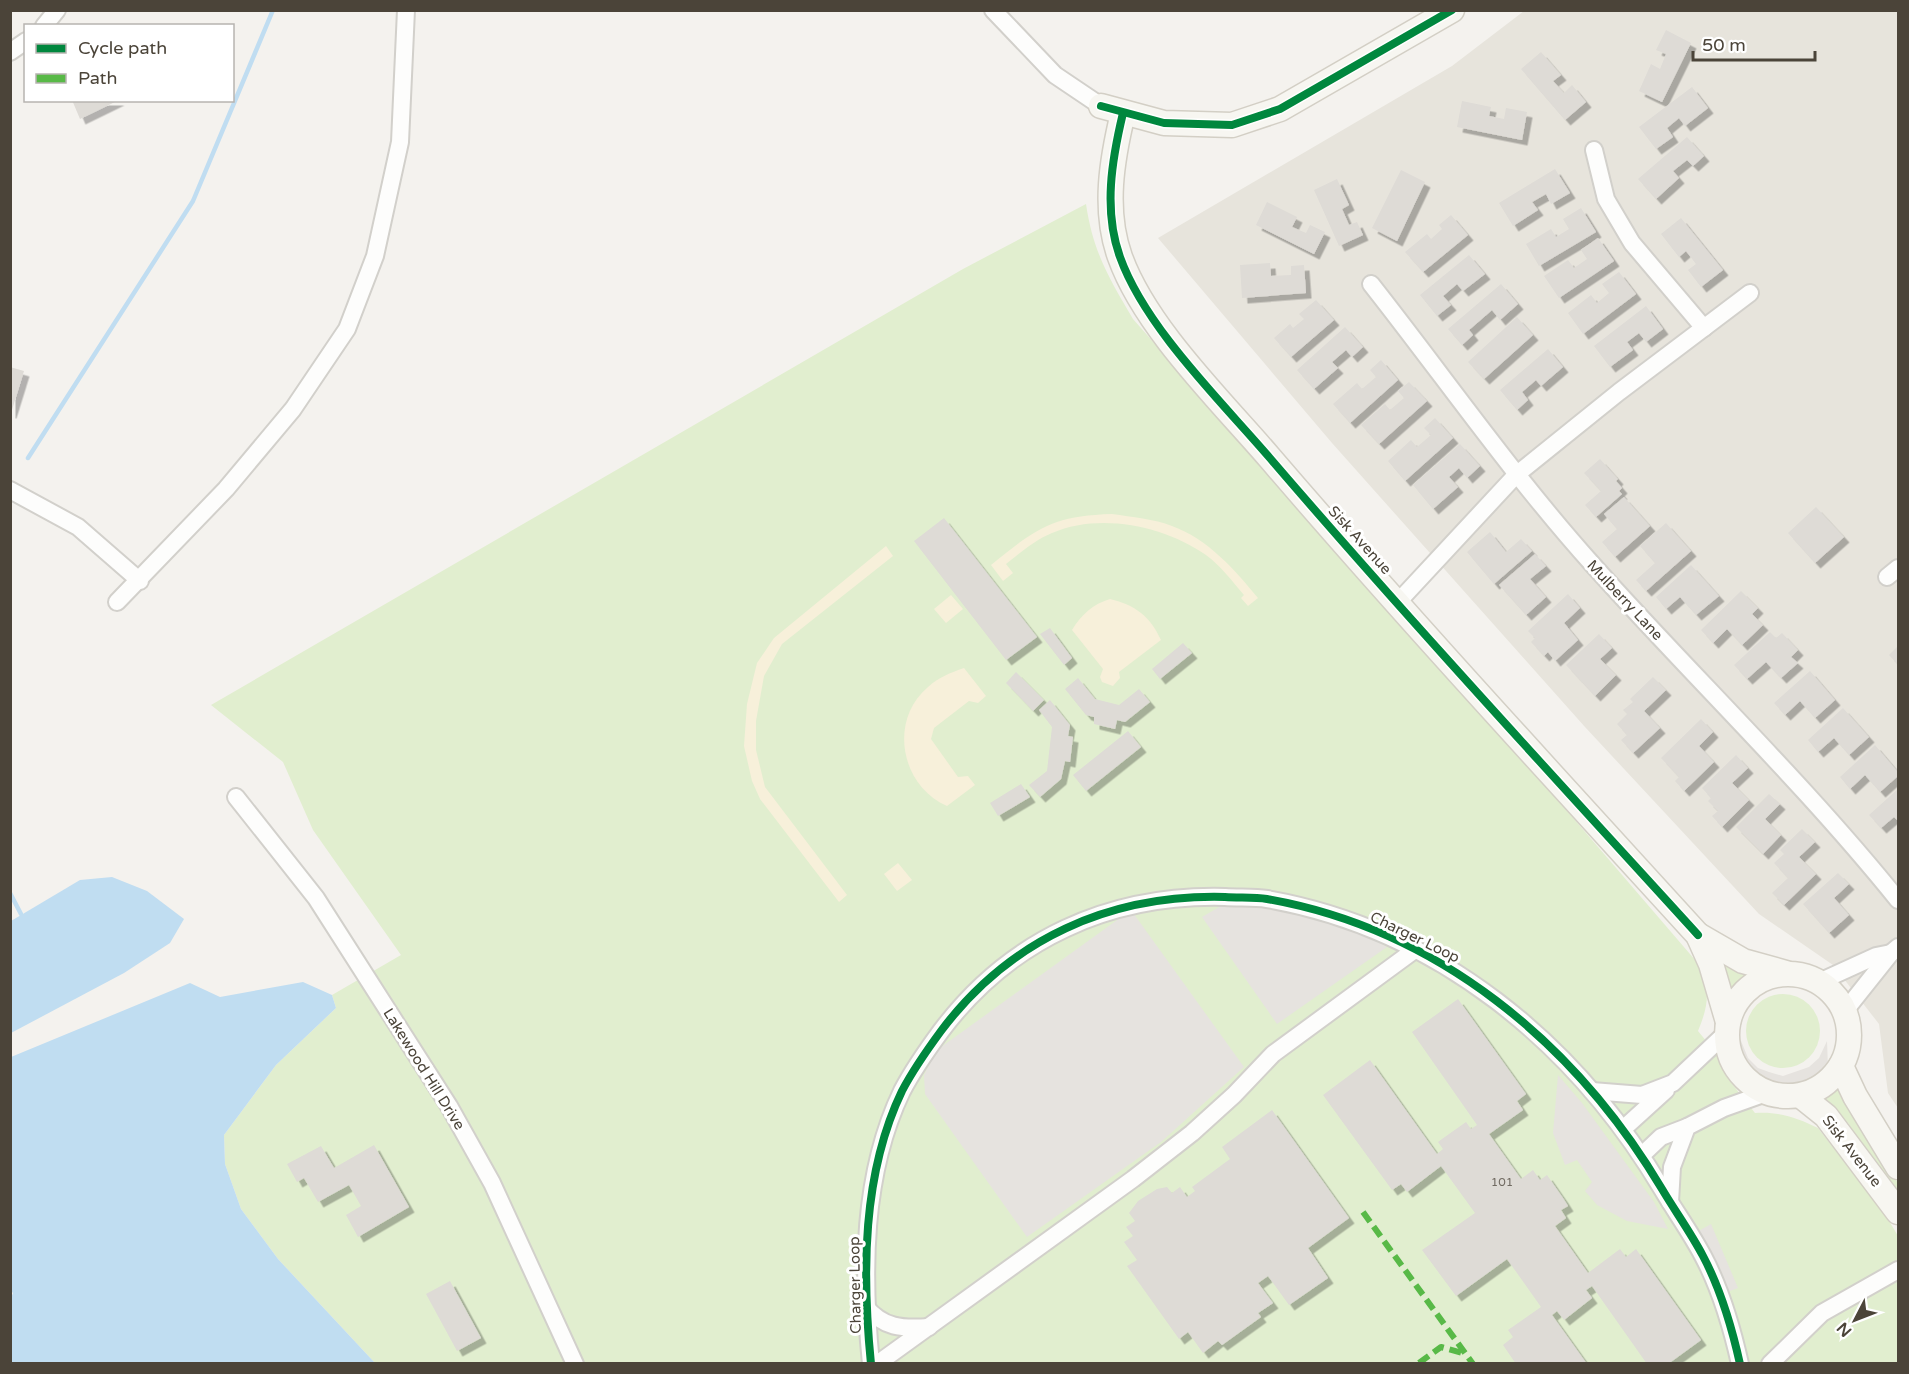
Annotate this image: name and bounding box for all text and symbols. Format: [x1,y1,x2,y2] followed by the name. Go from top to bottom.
[24,24,234,102] legend
[1693,24,1814,62] scale bar
[1702,34,1746,56] text: 50 m
[78,37,167,59] text: Cycle path
[78,67,117,89] text: Path
[1325,502,1395,578] street label: Sisk Avenue
[1583,556,1667,644] street label: Mulberry Lane
[1367,908,1463,966] street label: Charger Loop
[379,1005,469,1133] street label: Lakewood Hill Drive
[1818,1112,1886,1190] street label: Sisk Avenue
[1491,1175,1513,1189] house number: 101
[845,1236,865,1334] street label: Charger Loop
[1825,1290,1885,1350] north arrow
[1833,1318,1856,1341] text: N

